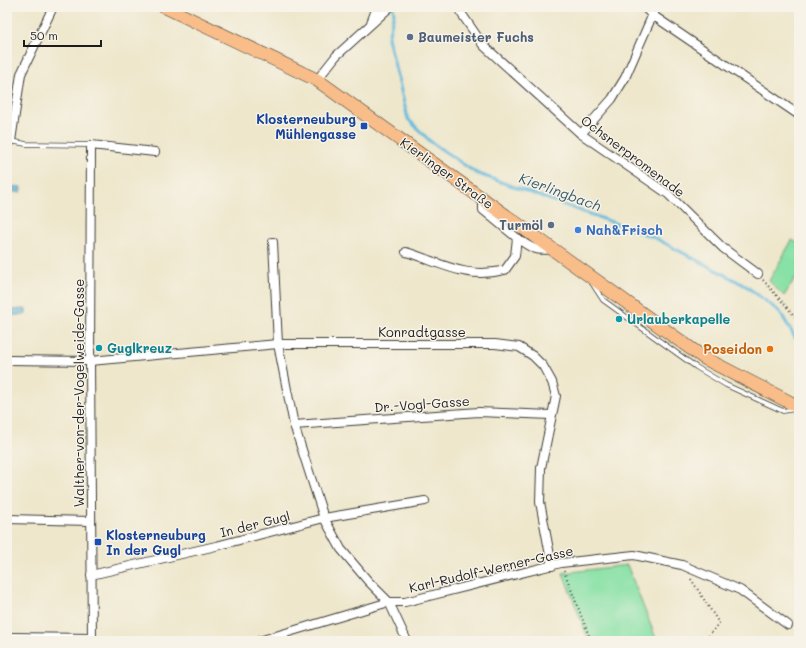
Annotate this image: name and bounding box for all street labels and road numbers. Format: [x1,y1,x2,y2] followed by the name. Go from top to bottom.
[578,111,689,200] street label: Ochsnerpromenade
[397,133,497,212] street label: Kierlinger Straße
[70,279,87,507] street label: Walther-von-der-Vogelweide-Gasse
[378,323,466,340] street label: Konradtgasse
[374,392,470,415] street label: Dr.-Vogl-Gasse
[218,507,292,540] street label: In der Gugl
[407,541,575,596] street label: Karl-Rudolf-Werner-Gasse

